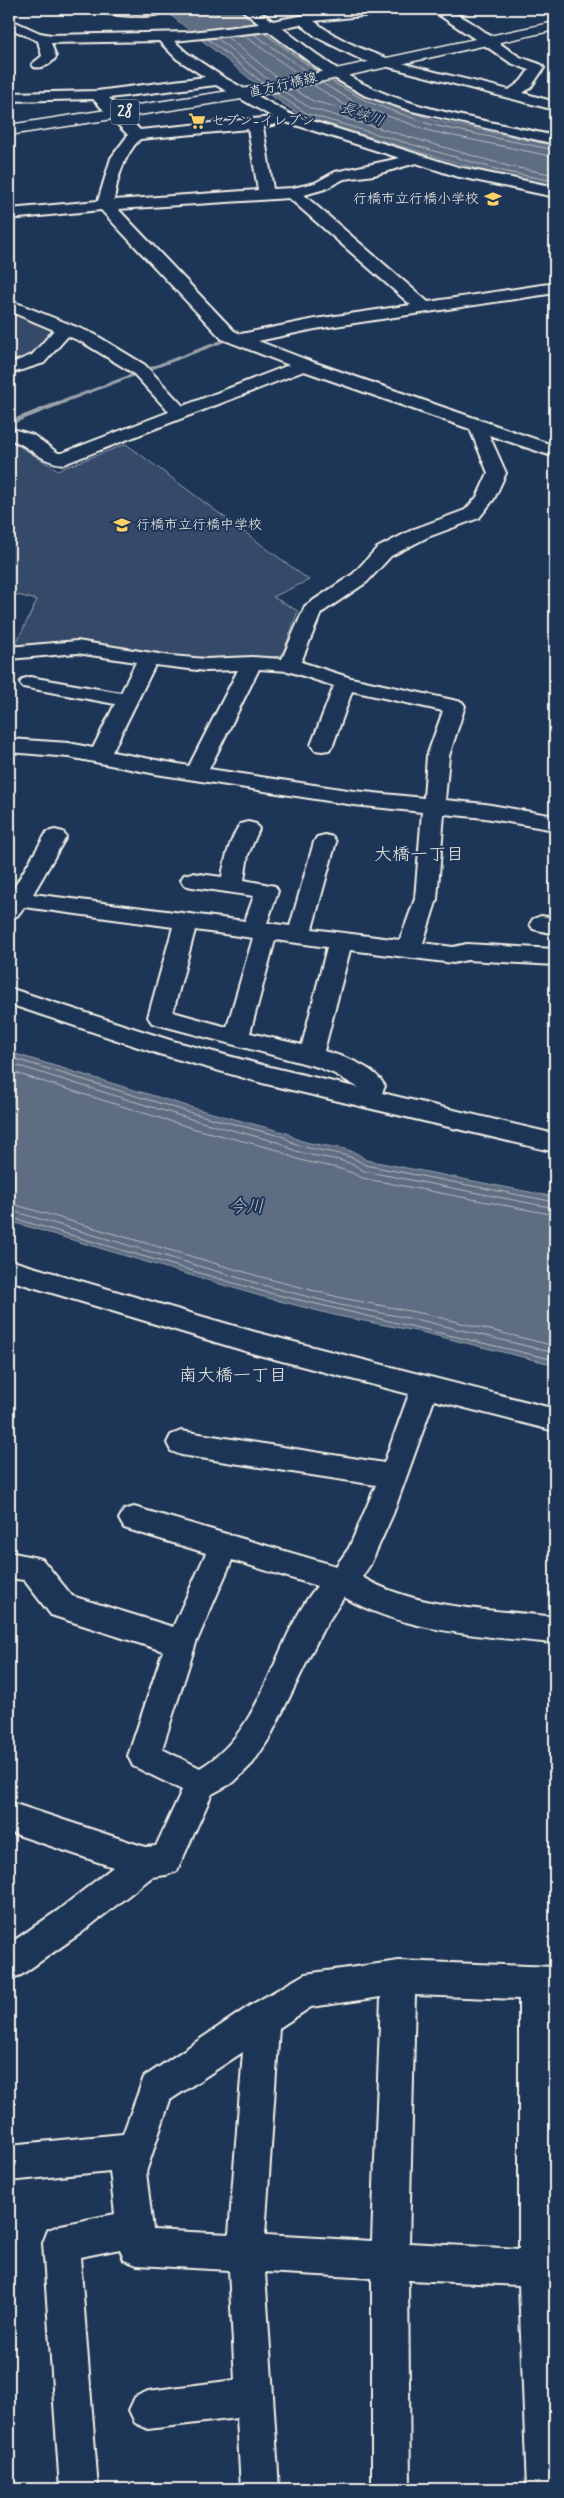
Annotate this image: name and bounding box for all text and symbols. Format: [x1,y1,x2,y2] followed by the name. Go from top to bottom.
[247,68,319,102] street label: 直方行橋線
[337,98,387,132] water label: 長峡川
[111,100,139,124] road number: 28
[187,111,207,131] supermarket icon: セブン-イレブン
[211,112,315,130] place label: セブン-イレブン
[483,189,503,209] school or university icon: 行橋市立行橋小学校
[353,190,479,208] place label: 行橋市立行橋小学校
[112,515,132,535] school or university icon: 行橋市立行橋中学校
[136,516,262,534] place label: 行橋市立行橋中学校
[374,843,464,867] district label: 大橋一丁目
[228,1195,264,1219] water label: 今川
[179,1364,287,1388] district label: 南大橋一丁目

